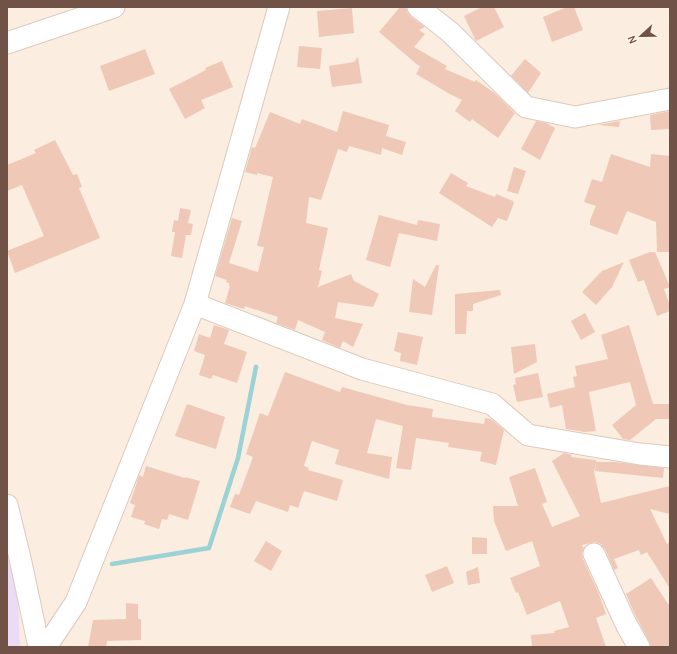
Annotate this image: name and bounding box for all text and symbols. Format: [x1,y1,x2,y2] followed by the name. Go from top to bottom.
[621,16,661,56] north arrow
[625,33,640,46] text: N

